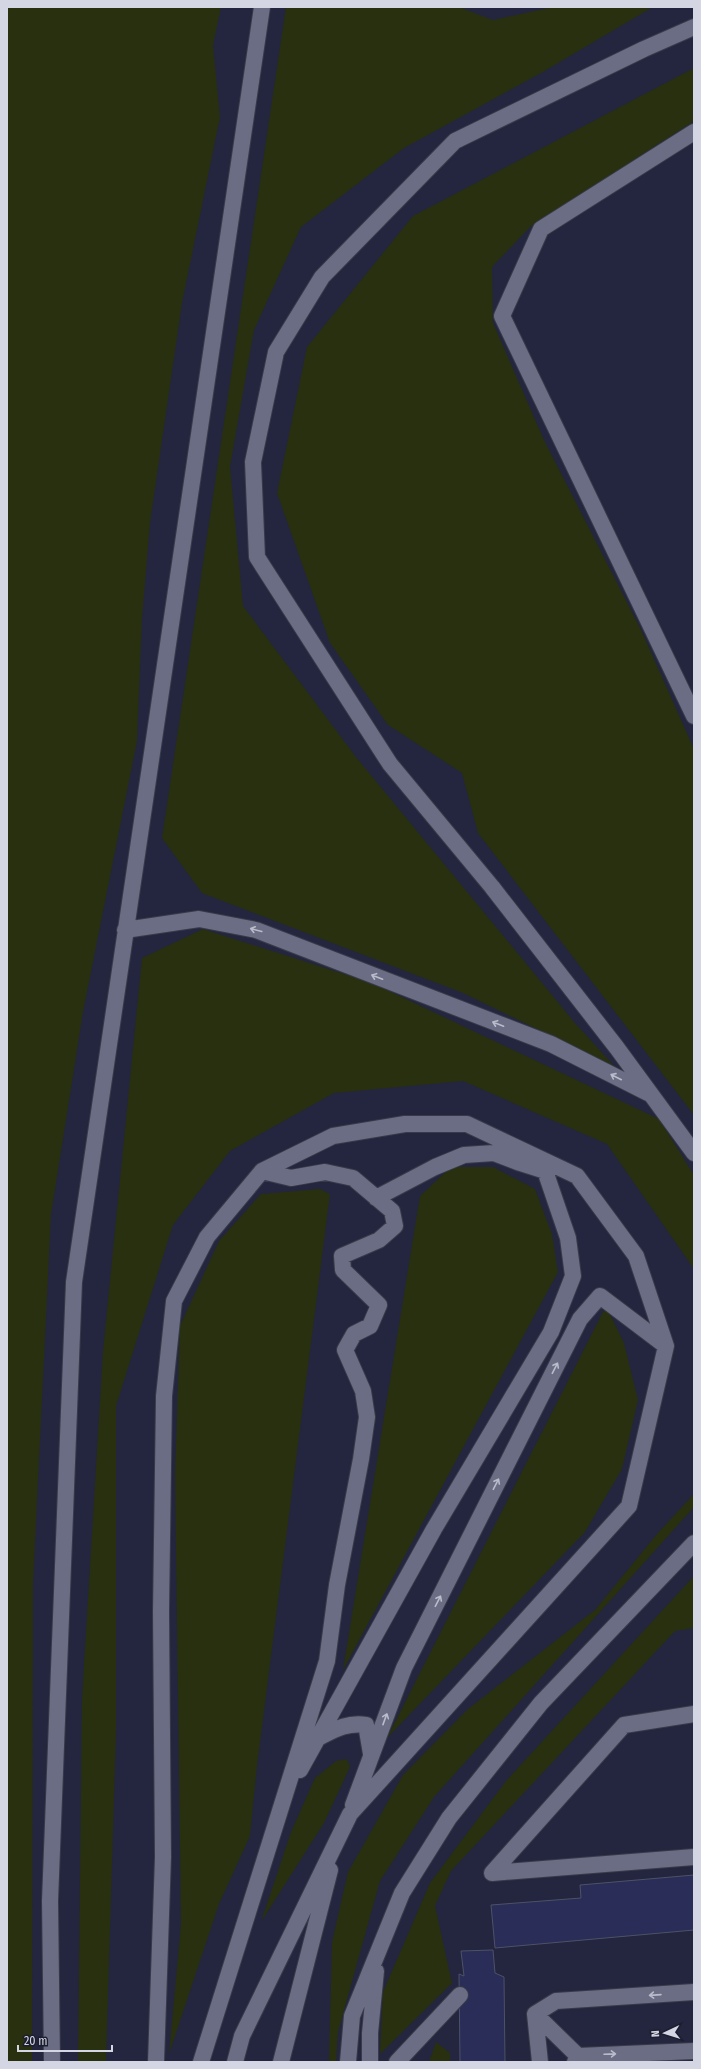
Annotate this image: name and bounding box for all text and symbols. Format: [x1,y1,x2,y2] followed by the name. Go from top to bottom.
[249,926,262,933] one-way arrow
[372,972,384,980] one-way arrow
[493,1019,505,1027] one-way arrow
[611,1073,623,1081] one-way arrow
[552,1363,559,1375] one-way arrow
[493,1479,501,1491] one-way arrow
[435,1595,442,1607] one-way arrow
[382,1714,390,1726] one-way arrow
[649,1991,662,1998] one-way arrow
[645,2013,685,2053] north arrow
[18,2027,112,2053] scale bar
[649,2030,662,2037] text: N
[24,2034,48,2048] text: 20 m
[603,2051,616,2058] one-way arrow

